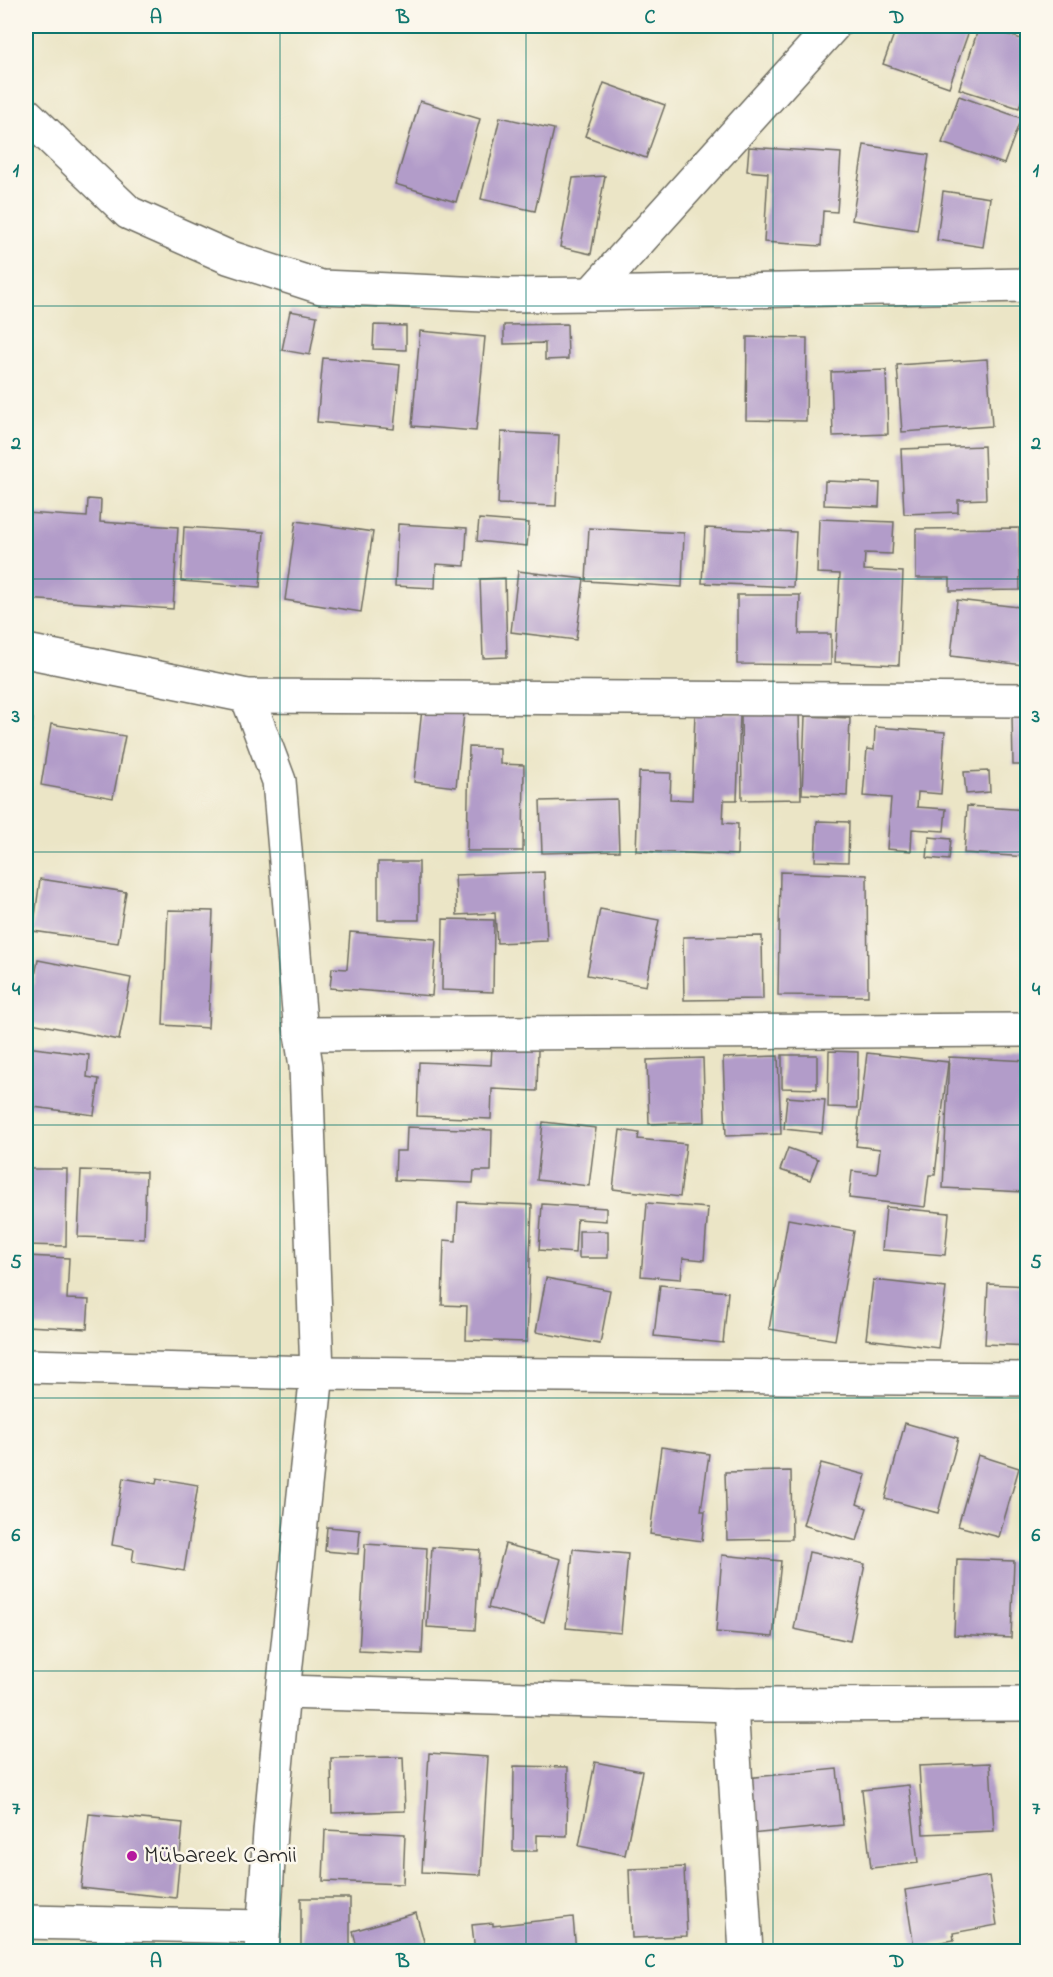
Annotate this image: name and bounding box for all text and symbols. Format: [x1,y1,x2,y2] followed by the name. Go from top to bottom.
[150,4,162,33] text: A
[395,4,410,33] text: B
[645,4,656,33] text: C
[889,4,904,33] text: D
[13,157,20,186] text: 1
[1033,157,1040,186] text: 1
[10,430,21,459] text: 2
[1030,430,1041,459] text: 2
[11,703,20,732] text: 3
[1031,703,1040,732] text: 3
[12,976,21,1005] text: 4
[1032,976,1041,1005] text: 4
[10,1249,22,1278] text: 5
[1030,1249,1042,1278] text: 5
[12,1522,21,1551] text: 6
[1032,1522,1041,1551] text: 6
[12,1795,21,1824] text: 7
[1032,1795,1041,1824] text: 7
[144,1839,297,1874] place label: Mübareek Camii
[125,1849,139,1863] marker: Mübareek Camii
[150,1948,162,1977] text: A
[395,1948,410,1977] text: B
[645,1948,656,1977] text: C
[889,1948,904,1977] text: D

